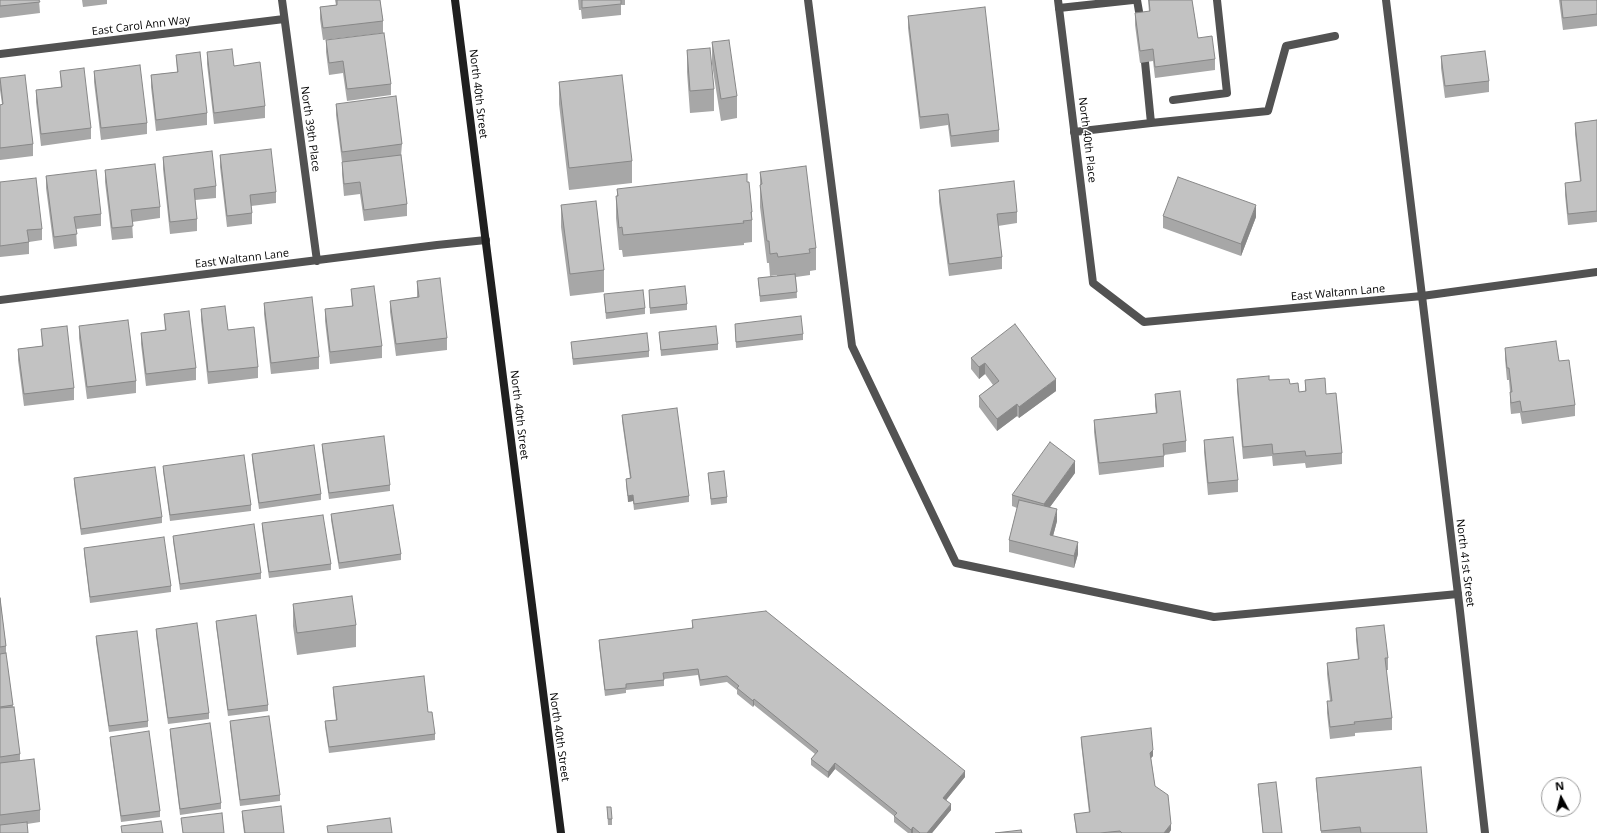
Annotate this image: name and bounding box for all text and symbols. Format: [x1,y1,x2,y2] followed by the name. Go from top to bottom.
[91,13,191,39] street label: East Carol Ann Way
[466,49,490,139] street label: North 40th Street
[297,86,323,172] street label: North 39th Place
[1075,97,1099,183] street label: North 40th Place
[194,247,290,271] street label: East Waltann Lane
[1290,282,1386,304] street label: East Waltann Lane
[507,370,531,460] street label: North 40th Street
[1453,518,1477,608] street label: North 41st Street
[546,692,572,782] street label: North 40th Street
[1541,777,1581,817] north arrow
[1554,778,1565,794] text: N

